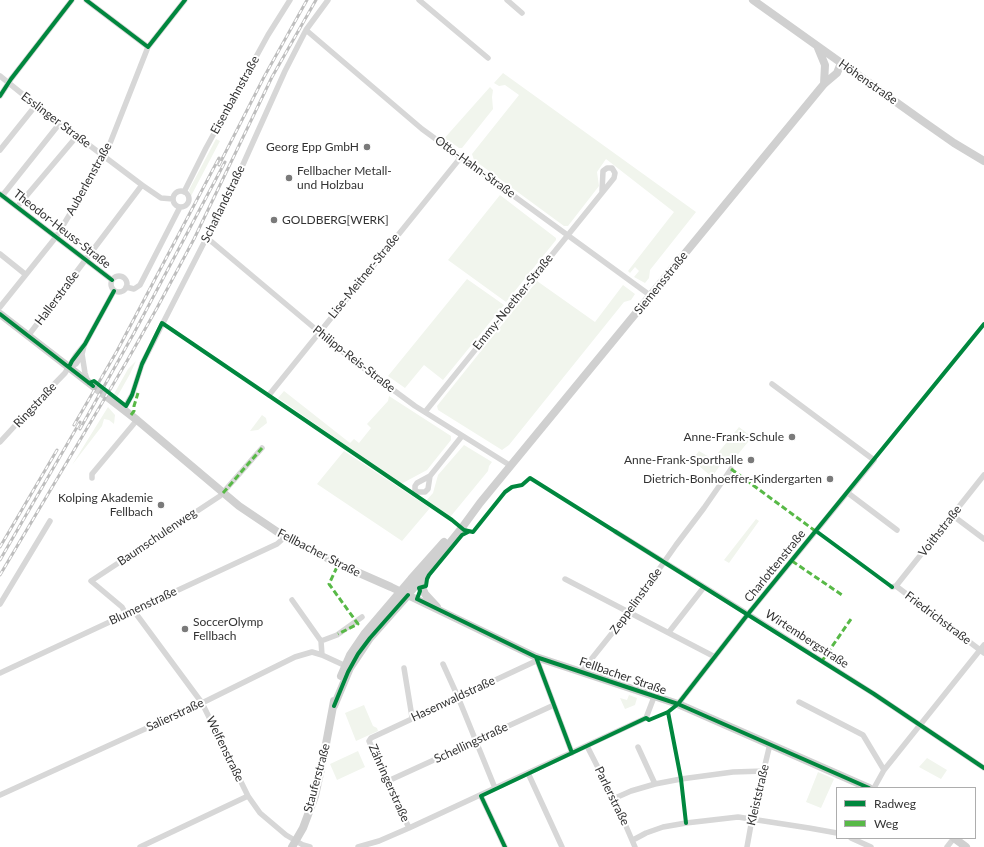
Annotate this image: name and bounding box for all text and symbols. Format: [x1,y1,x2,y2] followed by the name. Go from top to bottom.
[208,53,262,137] street label: Eisenbahnstraße
[836,56,900,108] street label: Höhenstraße
[18,89,94,151] street label: Esslinger Straße
[432,133,518,201] street label: Otto-Hahn-Straße
[63,140,115,218] street label: Auberlenstraße
[266,140,359,154] place label: Georg Epp GmbH
[362,142,372,152] marker: Georg Epp GmbH
[198,163,248,245] street label: Schaflandstraße
[297,164,392,192] place label: Fellbacher Metall- und Holzbau
[284,173,294,183] marker: Fellbacher Metall- und Holzbau
[10,186,114,272] street label: Theodor-Heuss-Straße
[282,213,389,227] place label: GOLDBERG[WERK]
[269,215,279,225] marker: GOLDBERG[WERK]
[325,231,403,321] street label: Lise-Meitner-Straße
[631,249,691,317] street label: Siemensstraße
[470,251,556,353] street label: Emmy-Noether-Straße
[32,268,82,328] street label: Hallerstraße
[310,322,398,396] street label: Philipp-Reis-Straße
[11,380,59,430] street label: Ringstraße
[683,430,784,444] place label: Anne-Frank-Schule
[787,432,797,442] marker: Anne-Frank-Schule
[624,453,743,467] place label: Anne-Frank-Sporthalle
[746,455,756,465] marker: Anne-Frank-Sporthalle
[643,472,822,486] place label: Dietrich-Bonhoeffer-Kindergarten
[825,474,835,484] marker: Dietrich-Bonhoeffer-Kindergarten
[58,491,153,519] place label: Kolping Akademie Fellbach
[156,500,166,510] marker: Kolping Akademie Fellbach
[916,503,964,559] street label: Voithstraße
[115,505,199,569] street label: Baumschulenweg
[275,526,363,580] street label: Fellbacher Straße
[741,527,809,605] street label: Charlottenstraße
[607,565,665,637] street label: Zeppelinstraße
[107,584,179,628] street label: Blumenstraße
[902,588,974,648] street label: Friedrichstraße
[763,607,851,671] street label: Wirtembergstraße
[193,615,263,643] place label: SoccerOlymp Fellbach
[180,624,190,634] marker: SoccerOlymp Fellbach
[578,654,668,698] street label: Fellbacher Straße
[409,673,497,725] street label: Hasenwaldstraße
[144,695,206,735] street label: Salierstraße
[203,714,247,784] street label: Welfenstraße
[432,720,510,766] street label: Schellingstraße
[301,742,333,814] street label: Stauferstraße
[365,742,413,824] street label: Zähringerstraße
[744,763,772,827] street label: Kleiststraße
[592,764,632,828] street label: Parlerstraße
[836,787,976,839] legend
[874,796,916,811] text: Radweg
[874,816,898,831] text: Weg

